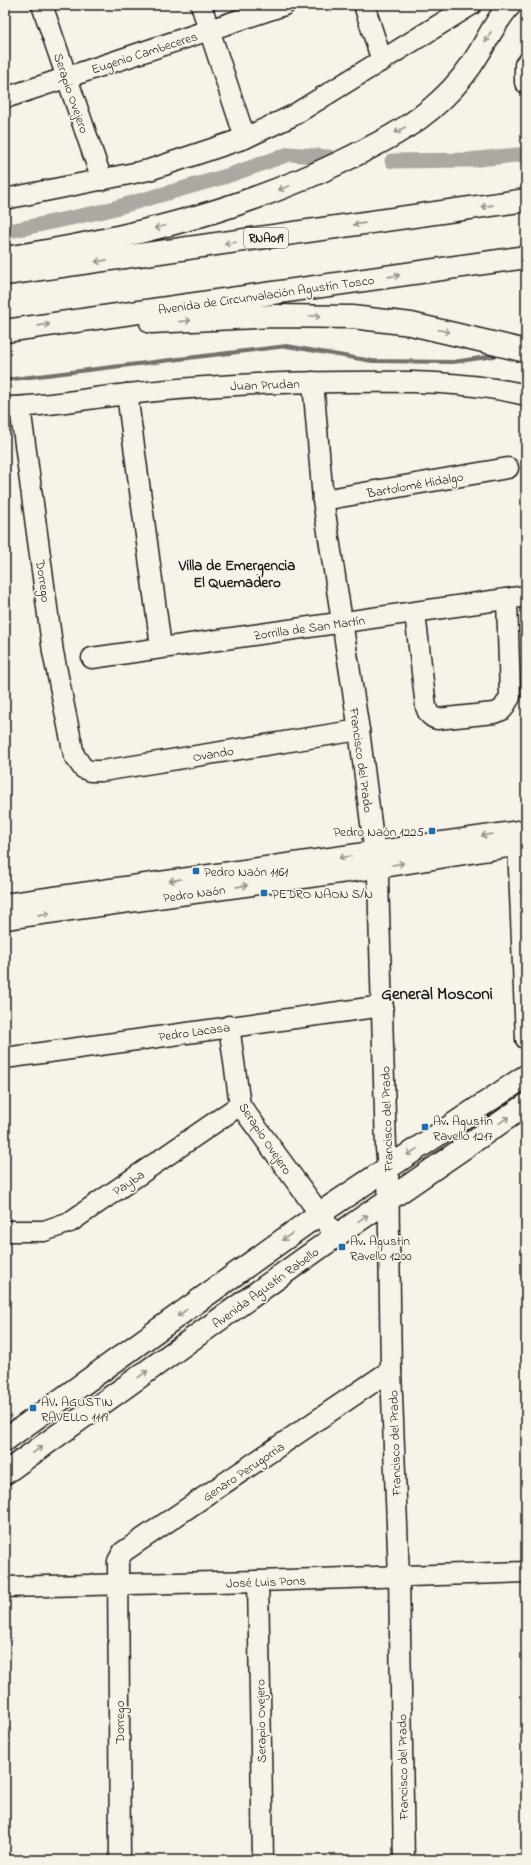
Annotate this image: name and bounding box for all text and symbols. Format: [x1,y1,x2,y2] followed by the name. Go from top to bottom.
[89,27,201,81] street label: Eugenio Cambeceres
[484,31,491,43] one-way arrow
[48,51,93,136] street label: Serapio Ovejero
[394,127,406,135] one-way arrow
[278,184,290,192] one-way arrow
[481,202,494,210] one-way arrow
[353,220,366,228] one-way arrow
[154,224,167,231] one-way arrow
[244,228,288,248] road number: RNA019
[224,239,237,247] one-way arrow
[95,257,108,265] one-way arrow
[157,271,376,321] street label: Avenida de Circunvalación Agustín Tosco
[387,272,400,280] one-way arrow
[308,312,321,320] one-way arrow
[178,317,191,325] one-way arrow
[37,321,50,329] one-way arrow
[437,327,450,335] one-way arrow
[230,375,300,396] street label: Juan Prudan
[365,468,465,504] street label: Bartolomé Hidalgo
[178,555,295,594] district label: Villa de Emergencia El Quemadero
[29,558,55,604] street label: Dorrego
[252,611,366,646] street label: Zorrilla de San Martín
[344,706,377,814] street label: Francisco del Prado
[191,742,235,767] street label: Ovando
[333,823,425,842] place label: Pedro Naón 1225
[427,826,437,836] marker: Pedro Naón 1225
[481,831,494,839] one-way arrow
[339,853,352,860] one-way arrow
[391,860,404,868] one-way arrow
[204,863,288,882] place label: Pedro Naón 1161
[191,866,201,876] marker: Pedro Naón 1161
[169,876,182,884] one-way arrow
[162,881,227,908] street label: Pedro Naón
[235,882,248,890] one-way arrow
[272,885,373,904] place label: PEDRO NAON S/N
[259,888,269,898] marker: PEDRO NAON S/N
[37,910,50,918] one-way arrow
[381,982,493,1007] district label: General Mosconi
[157,1018,231,1047] street label: Pedro Lacasa
[376,1066,399,1173] street label: Francisco del Prado
[233,1099,296,1179] street label: Serapio Ovejero
[433,1112,494,1146] place label: Av. Agustin Ravello 1217
[498,1116,509,1124] one-way arrow
[420,1122,430,1132] marker: Av. Agustin Ravello 1217
[407,1148,418,1156] one-way arrow
[109,1166,149,1202] street label: Payba
[357,1214,368,1222] one-way arrow
[350,1232,412,1266] place label: Av. Agustin Ravello 1200
[282,1233,293,1241] one-way arrow
[337,1242,347,1252] marker: Av. Agustin Ravello 1200
[209,1243,324,1334] street label: Avenida Agustín Rabello
[176,1309,187,1317] one-way arrow
[137,1370,148,1379] one-way arrow
[384,1390,407,1497] street label: Francisco del Prado
[41,1393,113,1427] place label: AV. AGUSTIN RAVELLO 1119
[28,1403,38,1413] marker: AV. AGUSTIN RAVELLO 1119
[199,1438,289,1508] street label: Genaro Perugorria
[31,1446,42,1454] one-way arrow
[226,1572,307,1593] street label: José Luis Pons
[251,1679,272,1763] street label: Serapio Ovejero
[111,1700,131,1744] street label: Dorrego
[393,1714,414,1821] street label: Francisco del Prado

